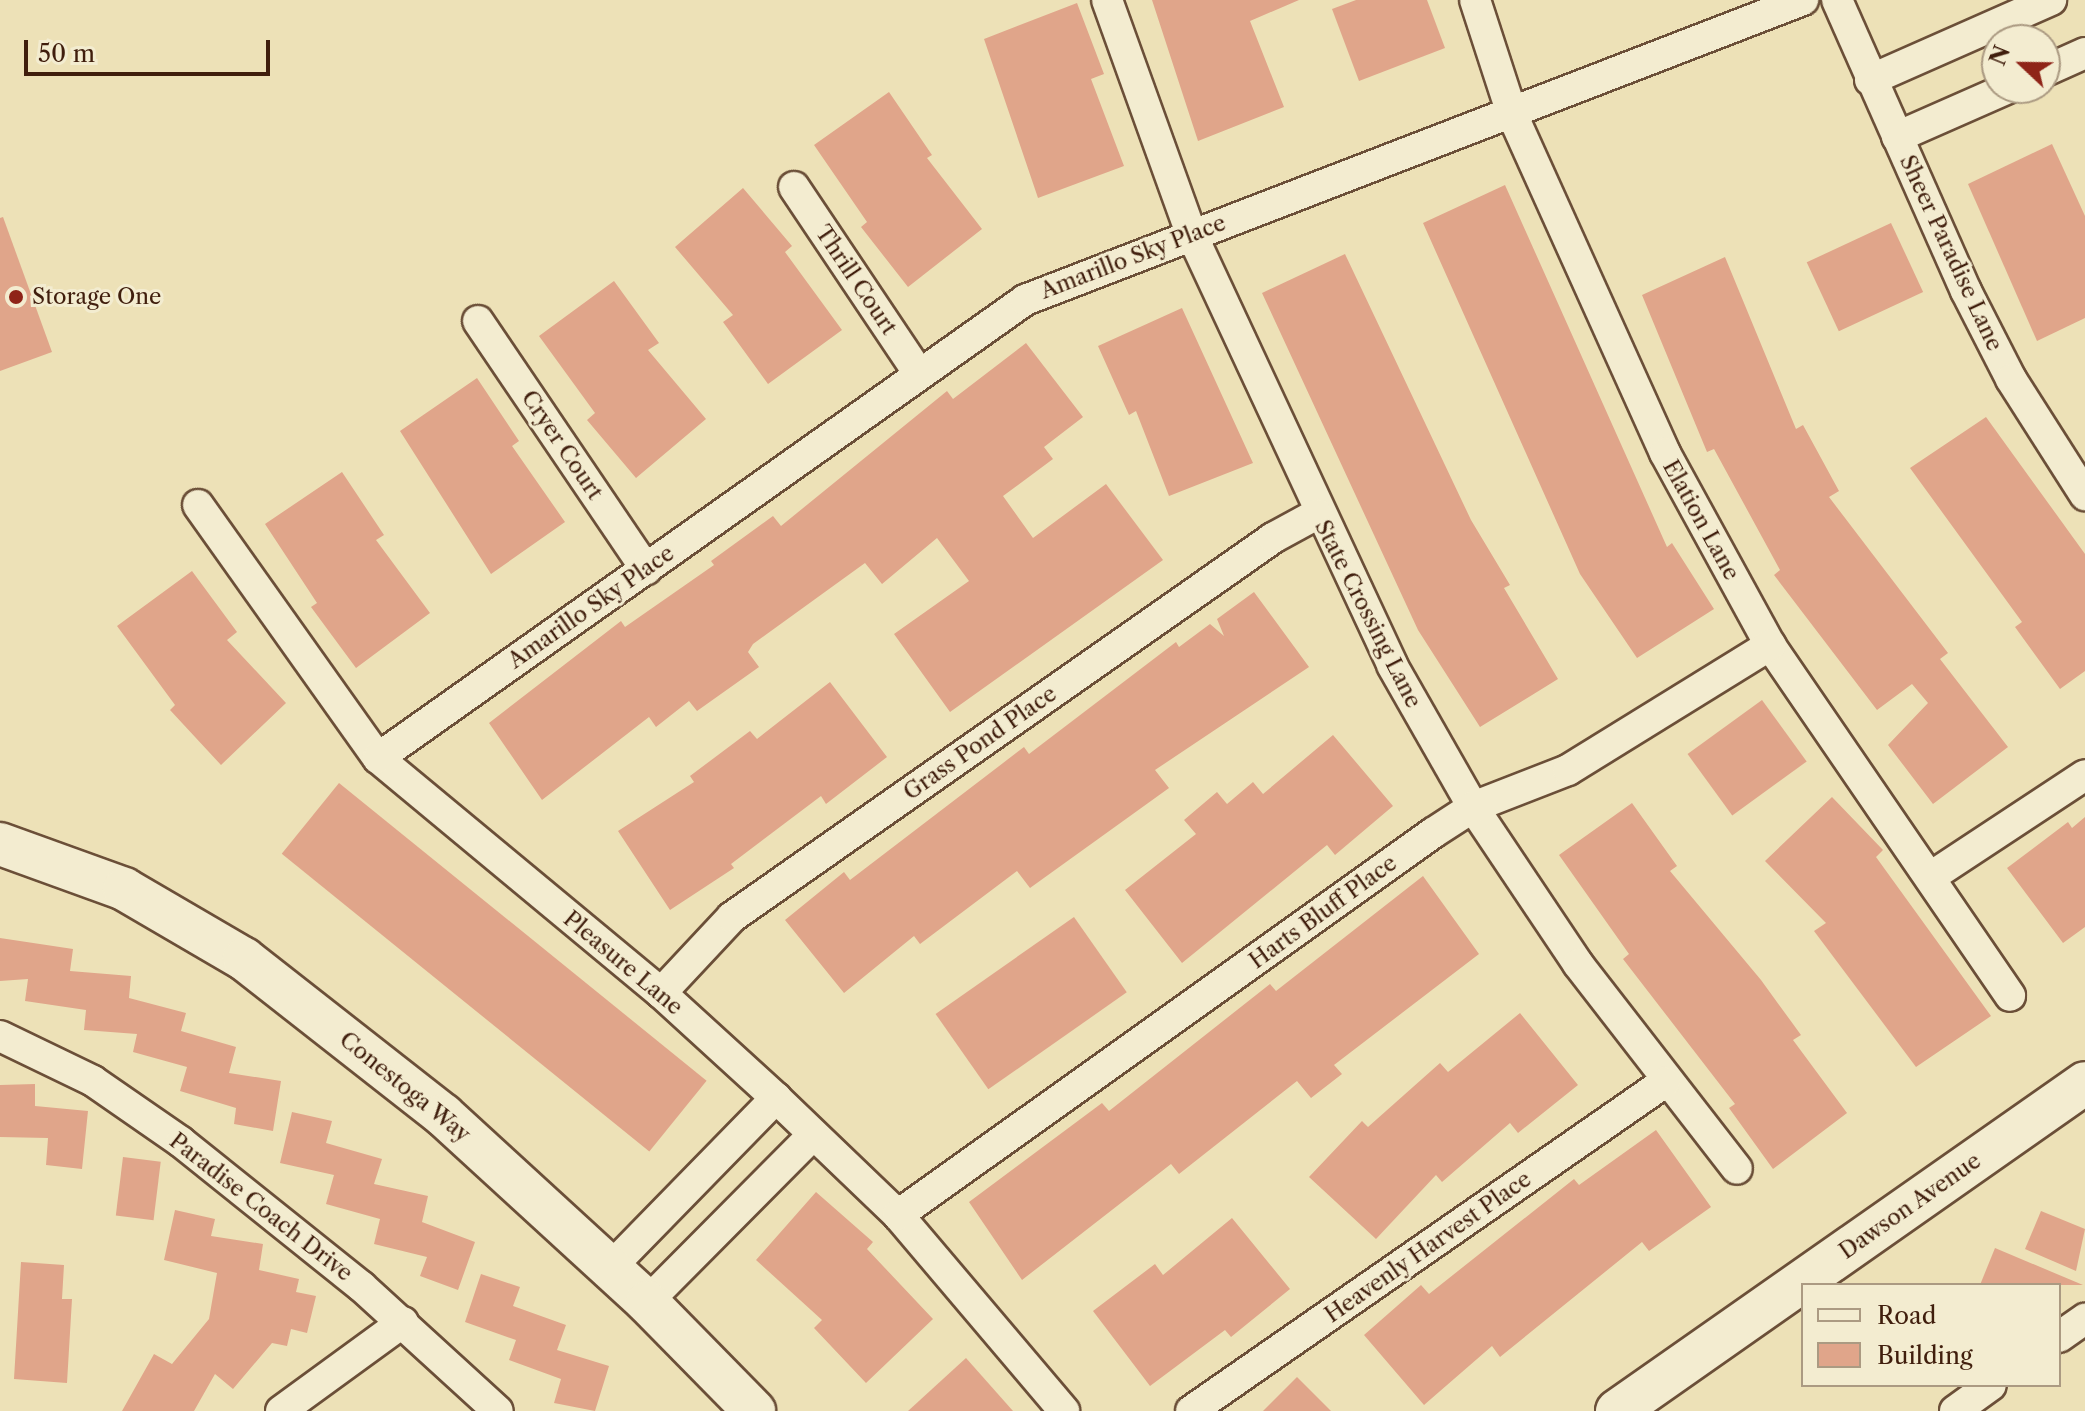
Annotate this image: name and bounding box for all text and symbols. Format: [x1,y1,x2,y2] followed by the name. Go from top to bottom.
[28,24,274,74] scale bar
[1981,24,2061,104] north arrow
[38,39,95,68] text: 50 m
[1984,42,2016,69] text: N
[1894,151,2008,355] street label: Sheer Paradise Lane
[1036,209,1230,305] street label: Amarillo Sky Place
[810,220,902,340] street label: Thrill Court
[32,284,161,310] place label: Storage One
[7,288,25,306] marker: Storage One
[516,385,608,505] street label: Cryer Court
[1657,455,1745,585] street label: Elation Lane
[1309,516,1427,712] street label: State Crossing Lane
[503,540,679,674] street label: Amarillo Sky Place
[898,680,1062,806] street label: Grass Pond Place
[1244,850,1402,974] street label: Harts Bluff Place
[558,906,688,1020] street label: Pleasure Lane
[334,1026,476,1148] street label: Conestoga Way
[164,1127,358,1287] street label: Paradise Coach Drive
[1834,1147,1986,1265] street label: Dawson Avenue
[1320,1166,1536,1328] street label: Heavenly Harvest Place
[1801,1283,2061,1387] legend
[1877,1301,1936,1330] text: Road
[1877,1341,1973,1370] text: Building

